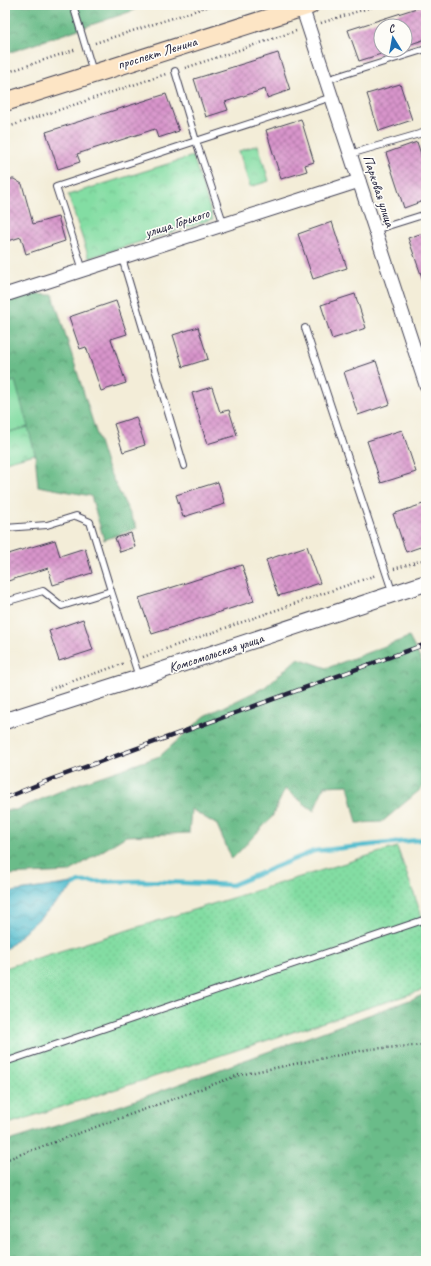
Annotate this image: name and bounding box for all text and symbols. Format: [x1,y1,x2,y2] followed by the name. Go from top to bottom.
[373,18,413,58] north arrow
[387,20,397,36] text: С
[115,32,200,73] street label: проспект Ленина
[359,153,399,230] street label: Парковая улица
[142,204,212,242] street label: улица Горького
[166,629,267,676] street label: Комсомольская улица

